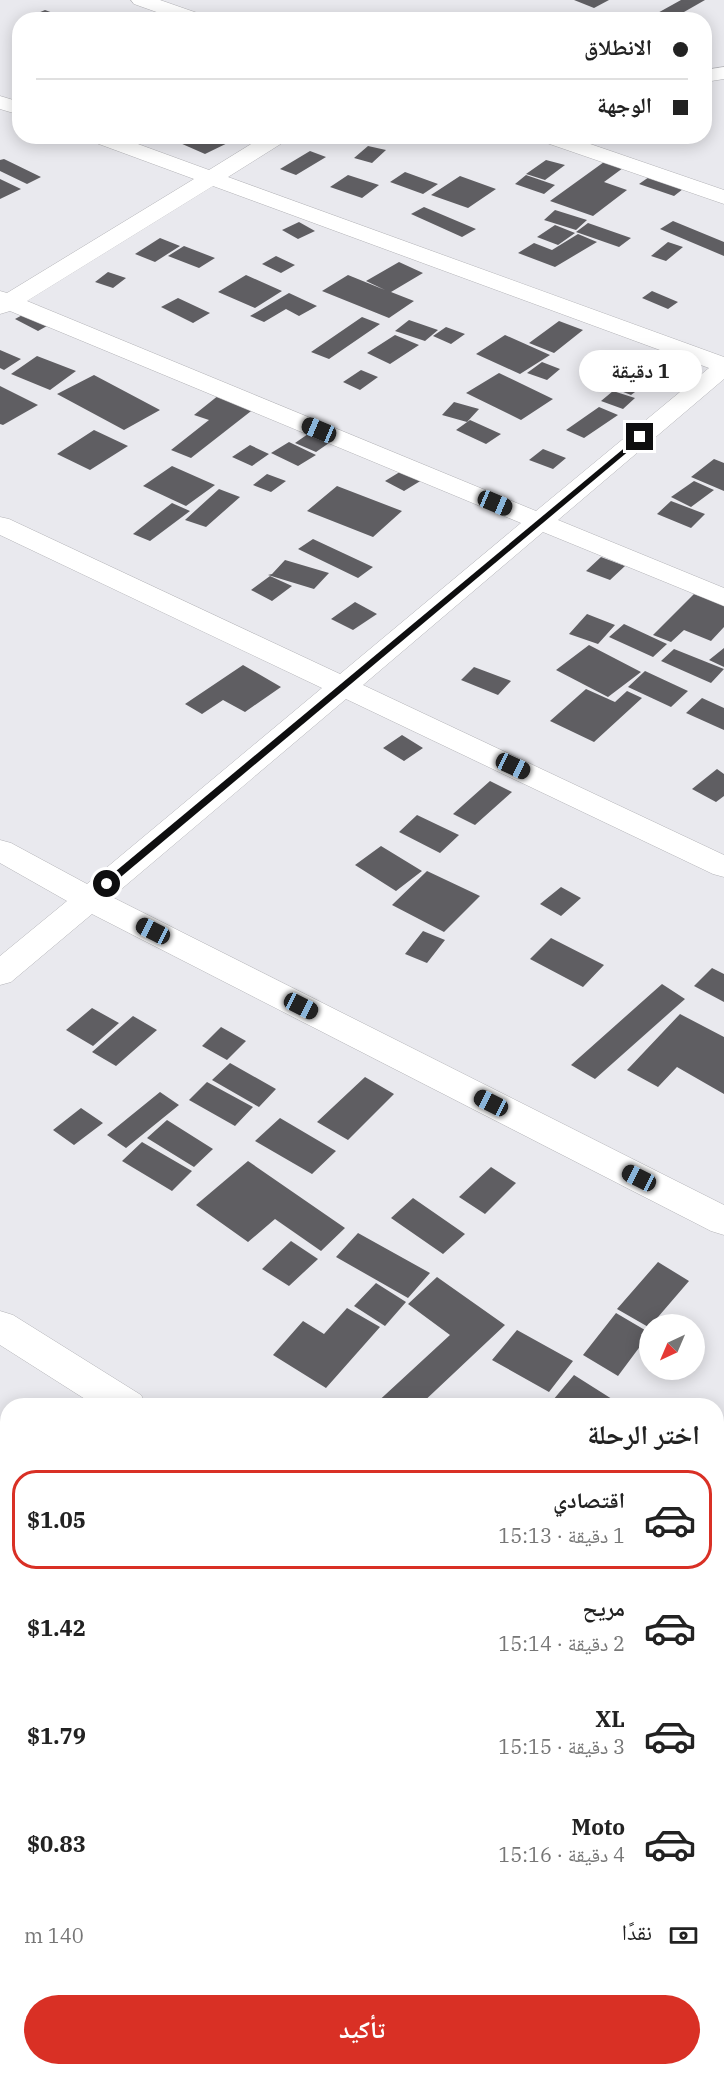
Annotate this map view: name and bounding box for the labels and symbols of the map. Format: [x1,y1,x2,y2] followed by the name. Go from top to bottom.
[578,350,702,392] callout: 1 دقيقة
[299,415,339,445] car
[626,423,653,450] route end
[475,488,515,518] car
[493,750,533,782] car
[93,870,120,897] route start
[133,915,173,947] car
[281,990,321,1022] car
[471,1087,511,1119] car
[619,1162,659,1194] car
[639,1314,705,1380] north arrow

